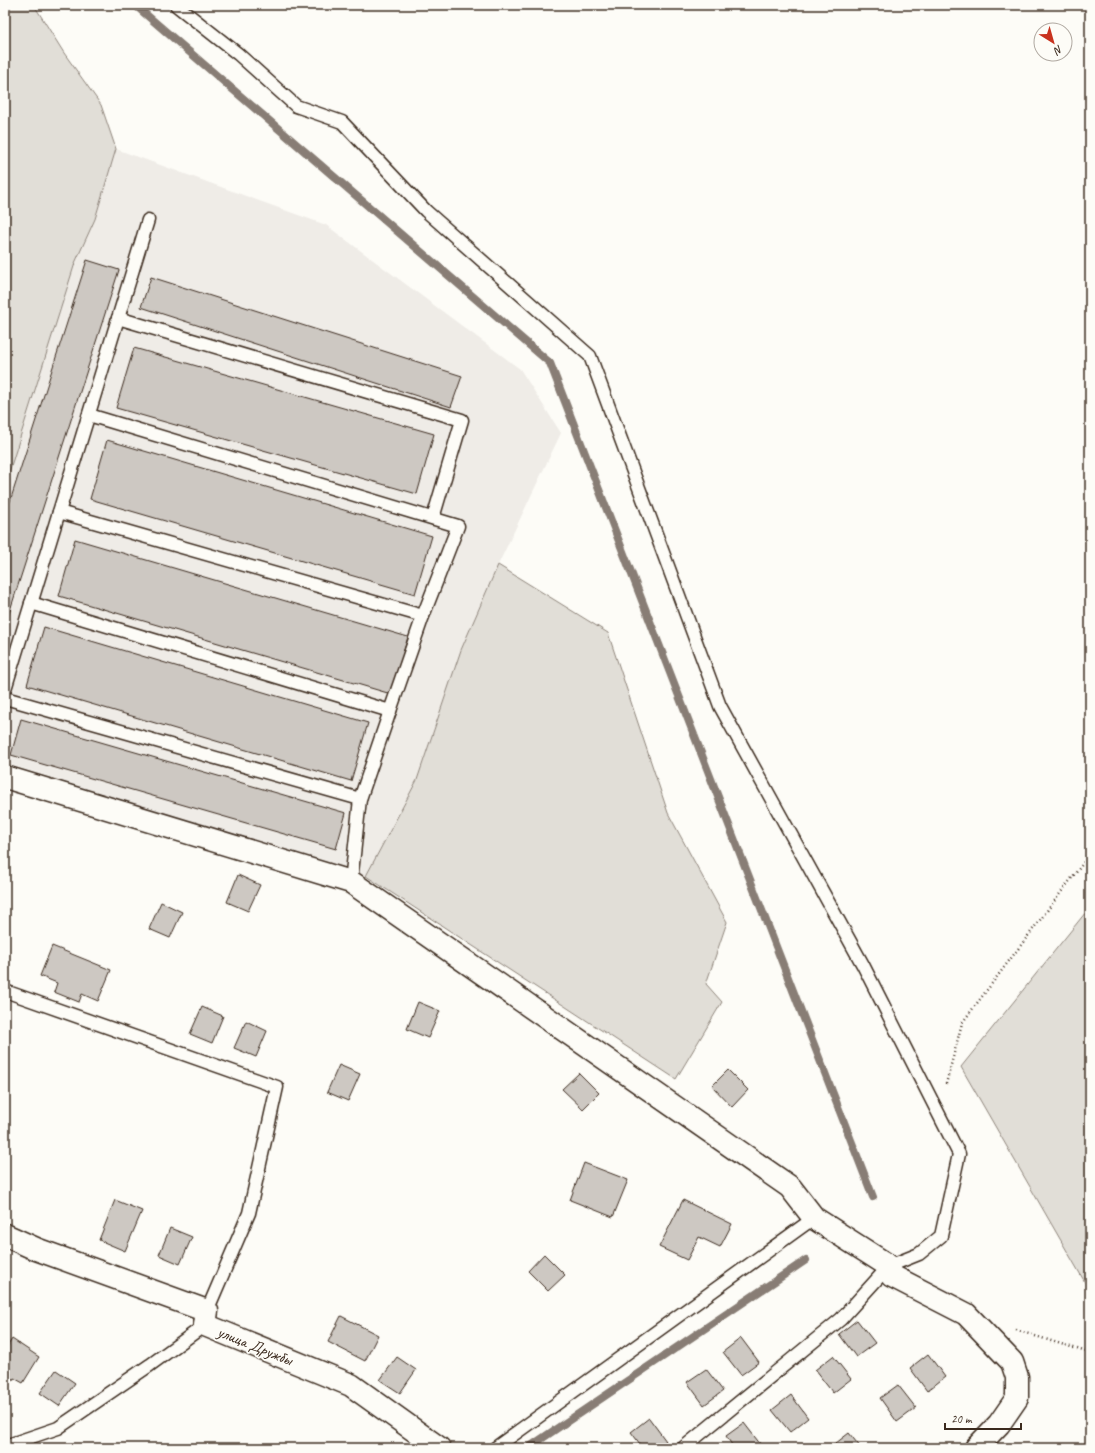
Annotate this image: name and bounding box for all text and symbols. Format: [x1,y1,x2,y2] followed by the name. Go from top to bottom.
[1033,22,1073,62] north arrow
[1050,42,1066,59] text: N
[214,1322,297,1371] street label: улица Дружбы
[945,1405,1021,1431] scale bar
[951,1411,973,1427] text: 20 m

